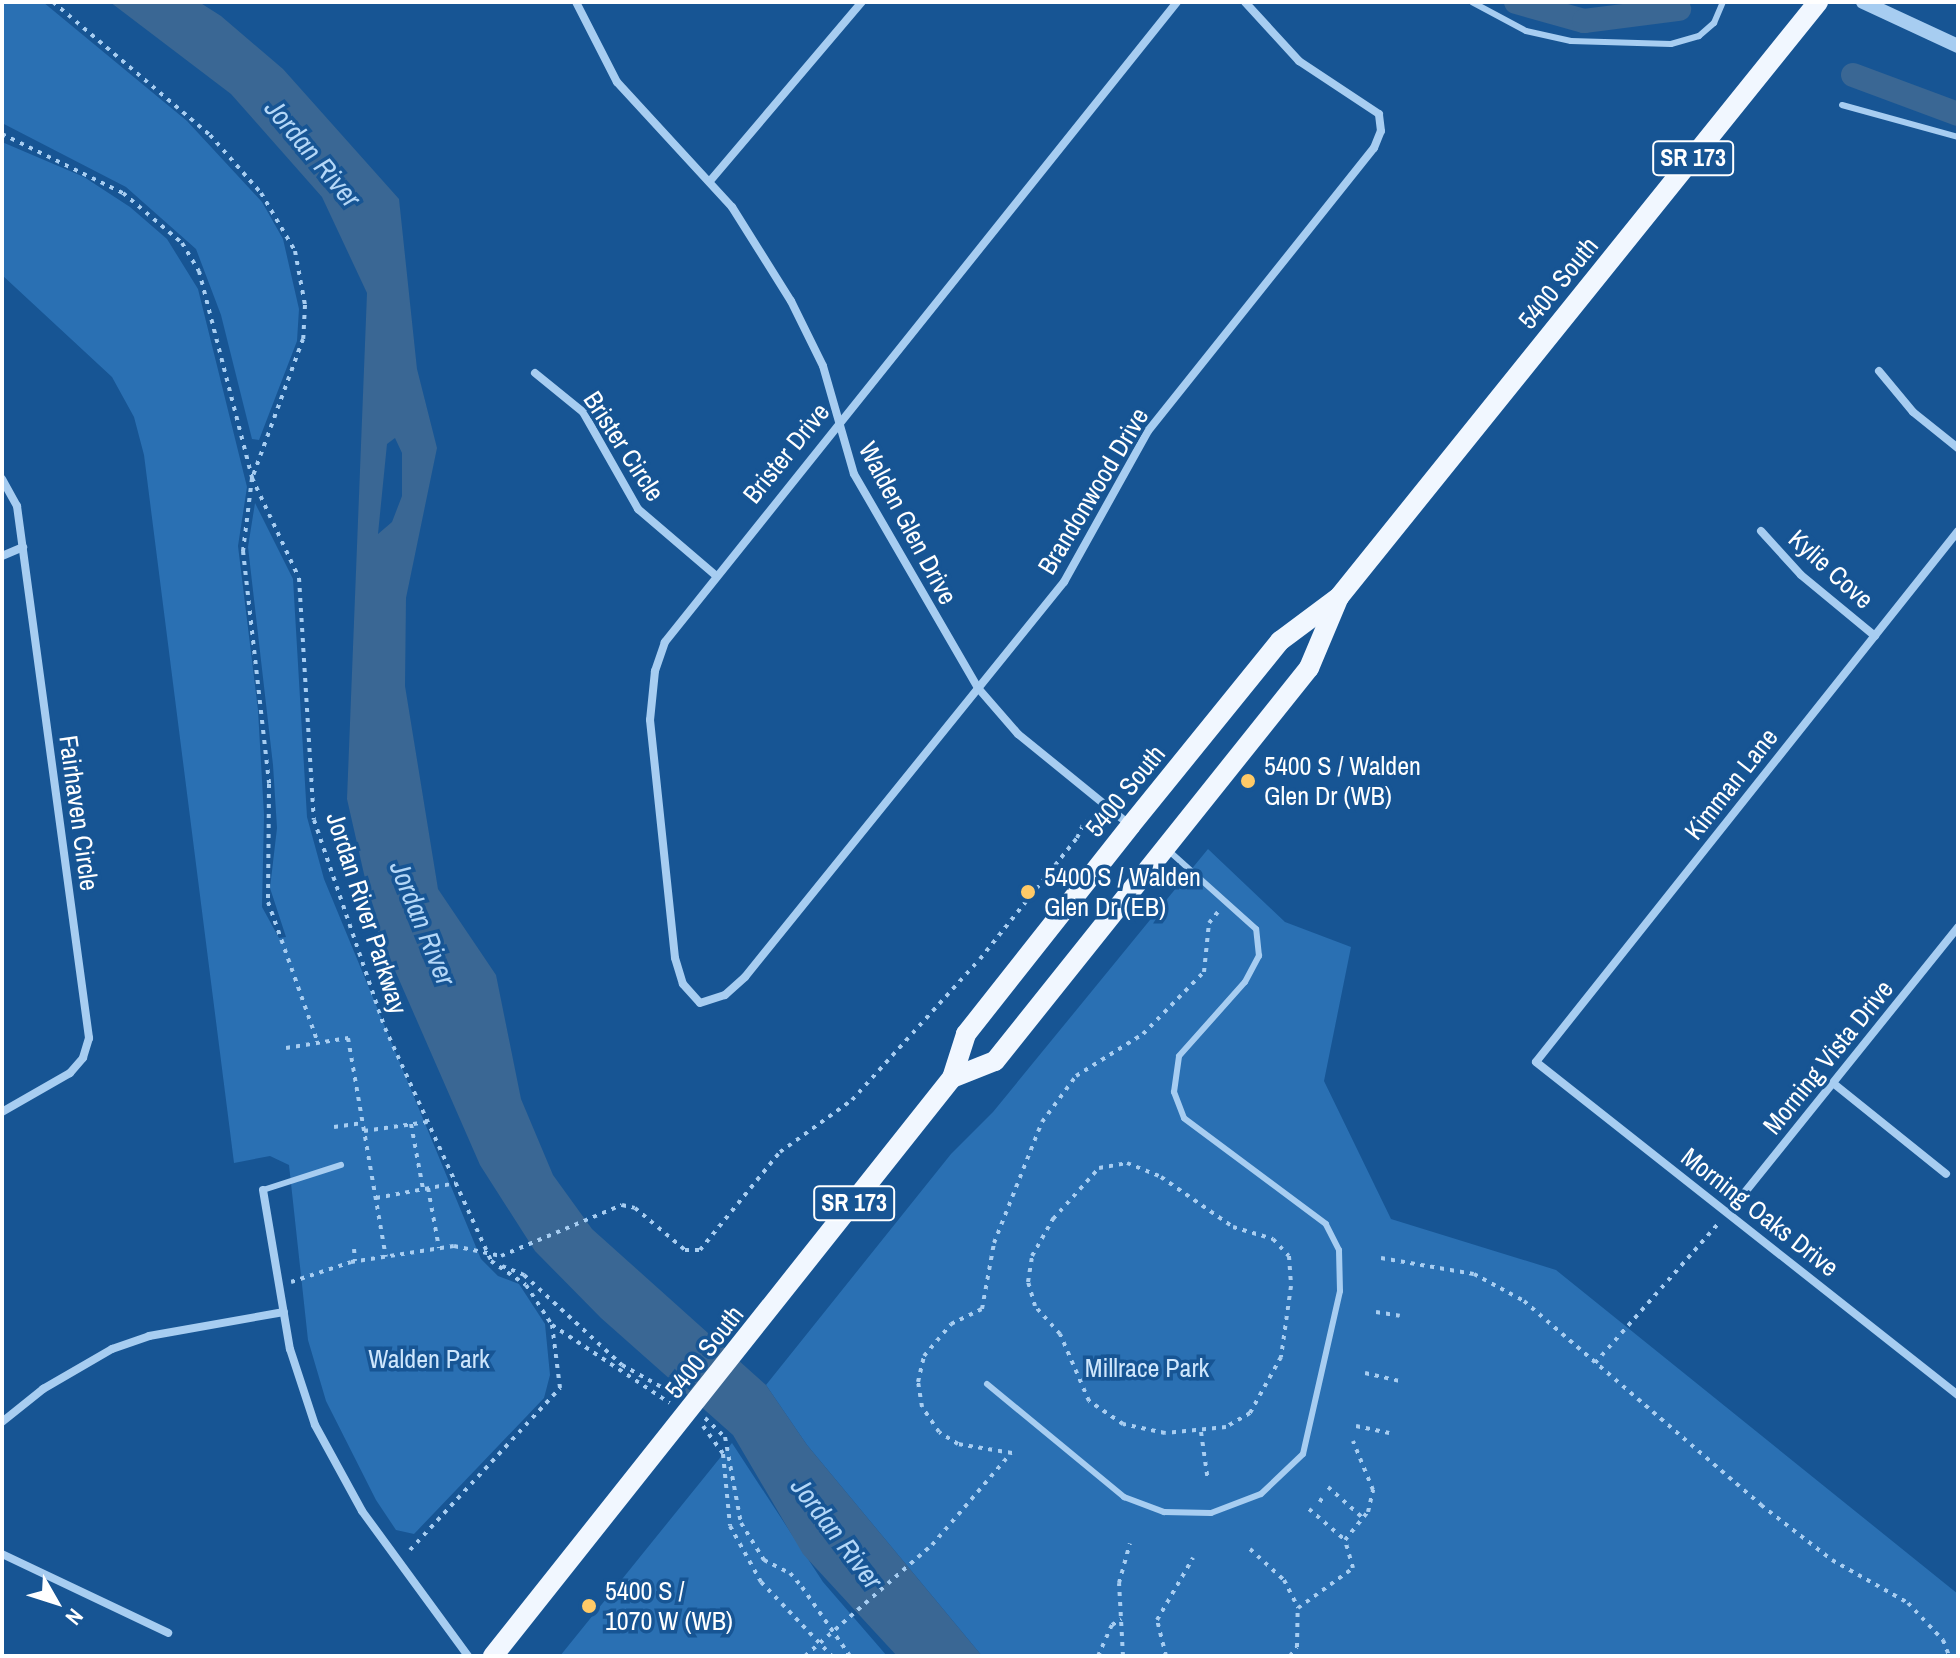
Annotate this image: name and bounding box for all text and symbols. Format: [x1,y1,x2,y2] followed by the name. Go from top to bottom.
[258,92,368,214] water label: Jordan River
[1651,138,1735,178] road number: SR 173
[1512,231,1604,335] street label: 5400 South
[577,385,671,507] street label: Brister Circle
[736,397,836,509] street label: Brister Drive
[1031,402,1155,580] street label: Brandonwood Drive
[852,437,964,609] street label: Walden Glen Drive
[1782,523,1880,615] street label: Kylie Cove
[1678,722,1784,846] street label: Kimman Lane
[53,733,105,893] street label: Fairhaven Circle
[1079,739,1171,843] street label: 5400 South
[1264,750,1421,812] place label: 5400 S / Walden Glen Dr (WB)
[1239,772,1257,790] marker: 5400 S / Walden Glen Dr (WB)
[320,808,414,1018] street label: Jordan River Parkway
[383,856,463,990] water label: Jordan River
[1044,861,1201,922] place label: 5400 S / Walden Glen Dr (EB)
[1019,883,1037,901] marker: 5400 S / Walden Glen Dr (EB)
[1756,974,1900,1140] street label: Morning Vista Drive
[1675,1141,1845,1283] street label: Morning Oaks Drive
[812,1183,896,1223] road number: SR 173
[658,1299,750,1405] street label: 5400 South
[368,1343,490,1375] park label: Walden Park
[1085,1352,1209,1384] park label: Millrace Park
[784,1470,890,1596] water label: Jordan River
[16,1562,96,1642] north arrow
[605,1575,733,1636] place label: 5400 S / 1070 W (WB)
[580,1597,598,1615] marker: 5400 S / 1070 W (WB)
[59,1603,90,1632] text: N

